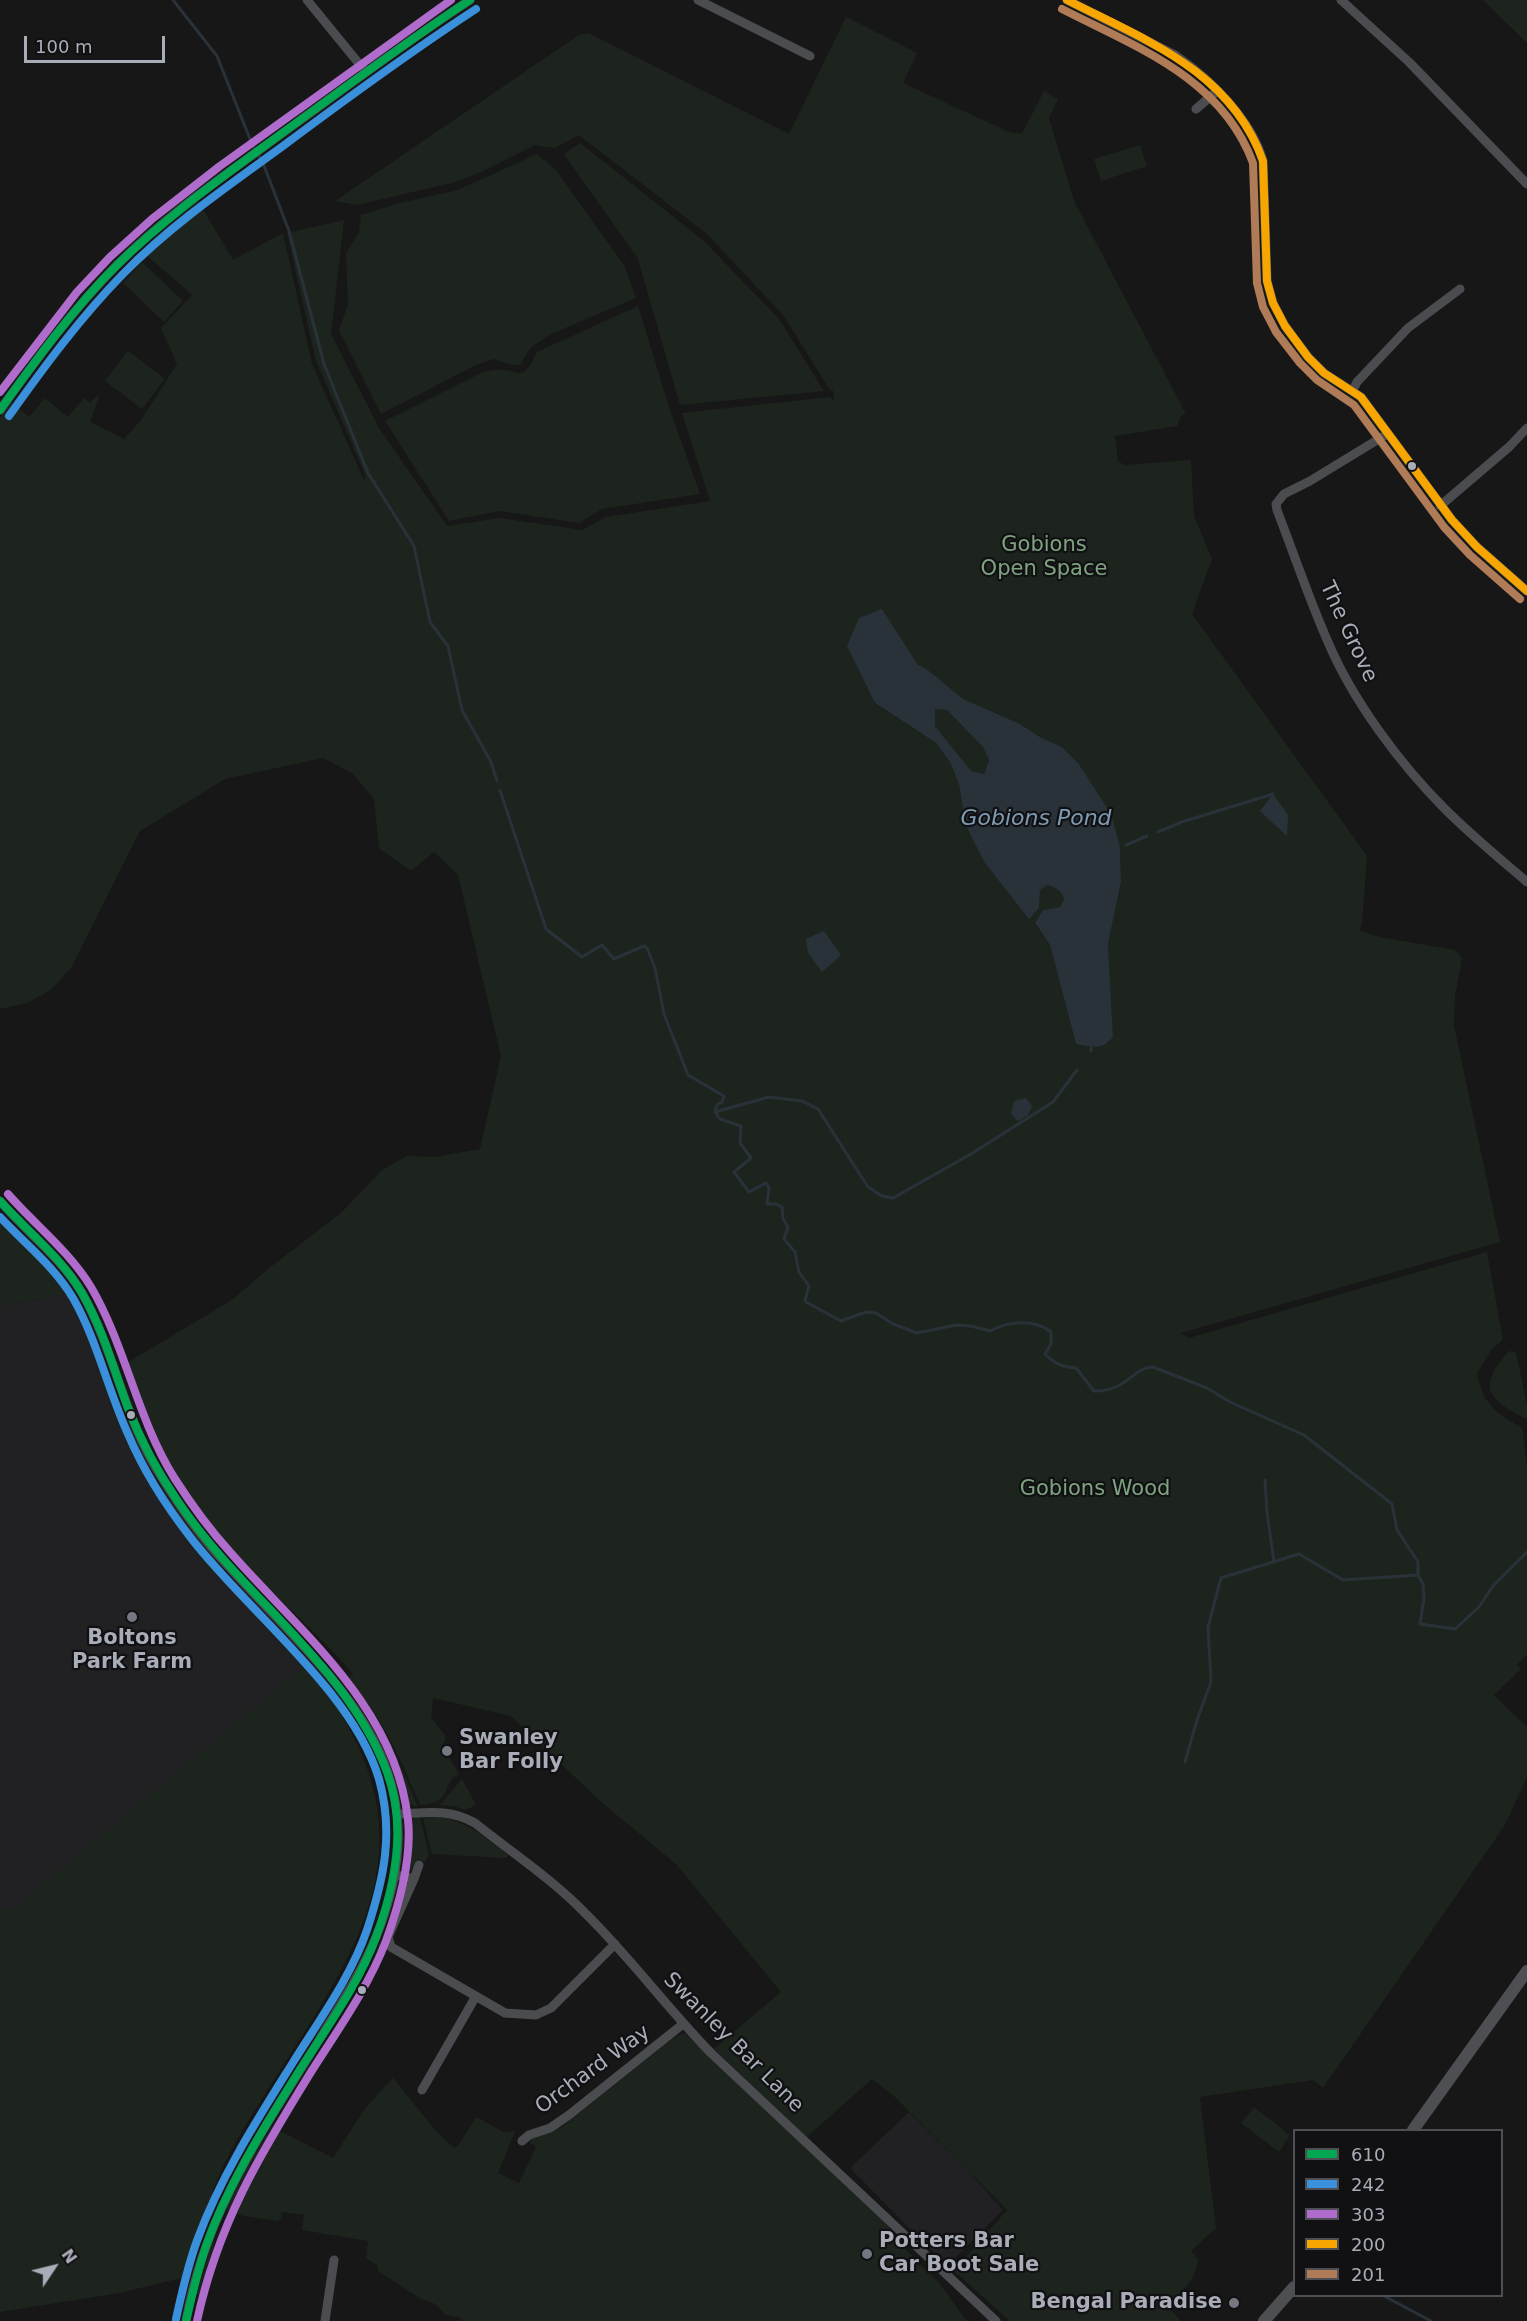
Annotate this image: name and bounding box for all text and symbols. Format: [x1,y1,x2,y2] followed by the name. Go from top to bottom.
[27,24,168,62] scale bar
[35,36,93,57] text: 100 m
[1406,460,1418,472] unlabelled marker
[981,533,1107,583] park label: Gobions Open Space
[1314,578,1382,686] street label: The Grove
[960,806,1112,832] water label: Gobions Pond
[125,1409,137,1421] unlabelled marker
[1020,1477,1170,1503] park label: Gobions Wood
[125,1610,139,1624] marker: Boltons Park Farm
[72,1626,192,1676] place label: Boltons Park Farm
[459,1726,563,1776] place label: Swanley Bar Folly
[440,1744,454,1758] marker: Swanley Bar Folly
[658,1968,808,2118] street label: Swanley Bar Lane
[356,1984,368,1996] unlabelled marker
[531,2020,655,2120] street label: Orchard Way
[1293,2129,1503,2297] legend
[1351,2144,1385,2165] text: 610
[1351,2174,1385,2195] text: 242
[1351,2204,1385,2225] text: 303
[879,2229,1039,2279] place label: Potters Bar Car Boot Sale
[1351,2234,1385,2255] text: 200
[24,2237,84,2297] north arrow
[58,2245,81,2267] text: N
[860,2247,874,2261] marker: Potters Bar Car Boot Sale
[1351,2264,1385,2285] text: 201
[1031,2290,1222,2316] place label: Bengal Paradise
[1227,2296,1241,2310] marker: Bengal Paradise

